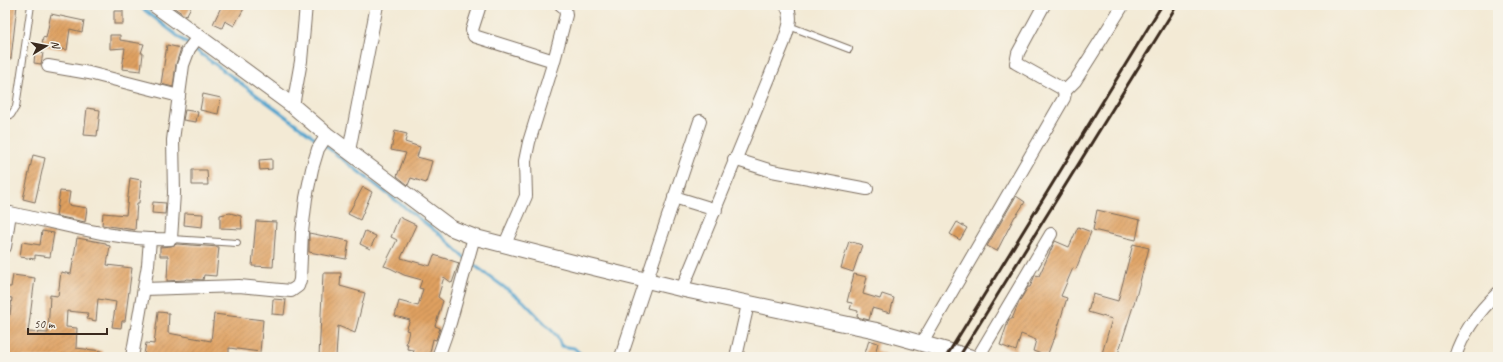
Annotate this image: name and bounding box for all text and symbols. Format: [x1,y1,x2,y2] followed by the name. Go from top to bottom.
[26,26,66,66] north arrow
[48,40,64,51] text: N
[28,310,107,336] scale bar
[34,316,56,332] text: 50 m

